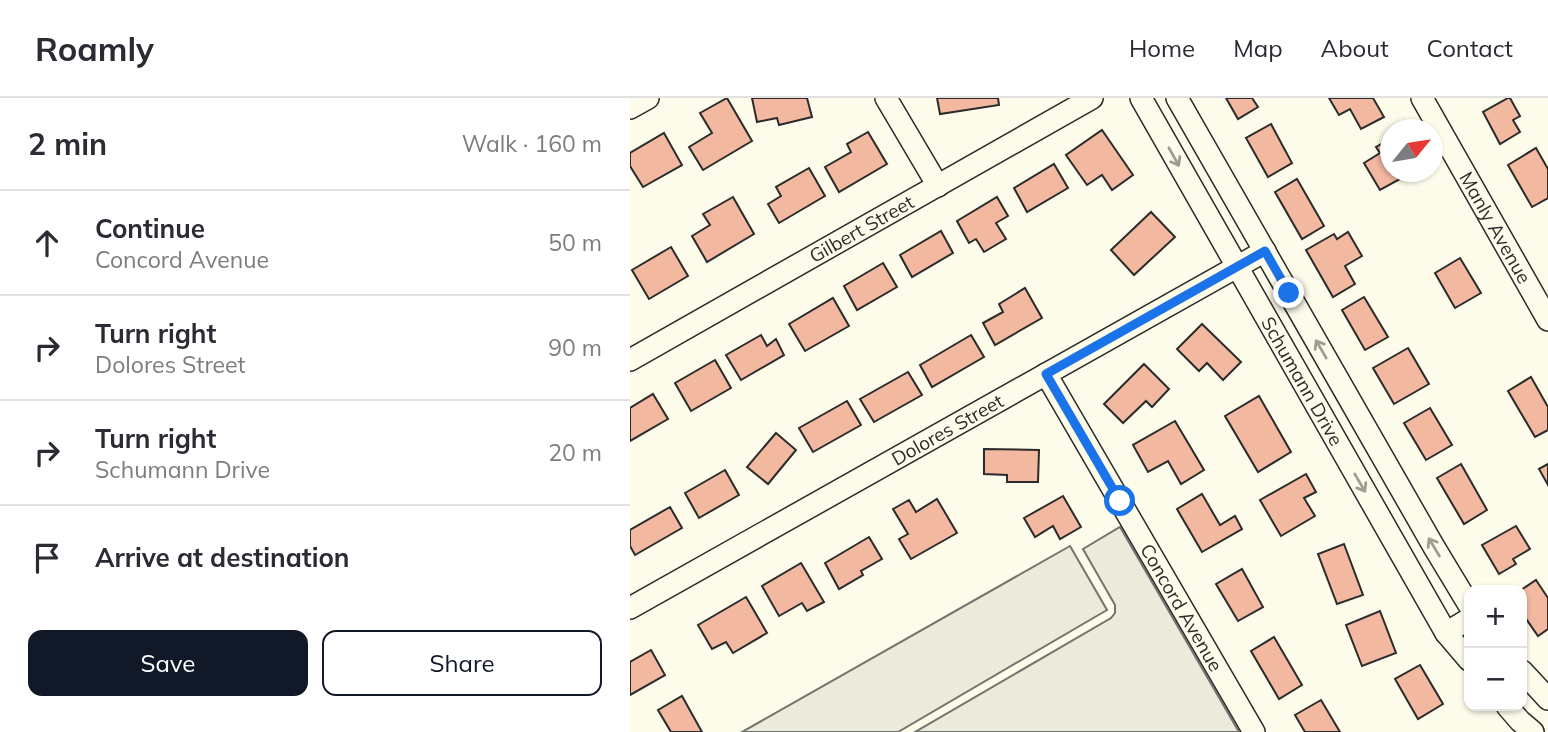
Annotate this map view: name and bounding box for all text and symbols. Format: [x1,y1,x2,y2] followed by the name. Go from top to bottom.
[35,28,154,69] text: Roamly
[1129,33,1195,63] text: Home
[1233,33,1283,63] text: Map
[1321,33,1389,63] text: About
[1427,33,1513,63] text: Contact
[1380,119,1443,182] north arrow
[28,125,107,163] text: 2 min
[462,129,602,158] text: Walk · 160 m
[1167,147,1181,167] one-way arrow
[1454,167,1537,288] street label: Manly Avenue
[805,189,918,268] street label: Gilbert Street
[95,212,205,245] text: Continue
[28,224,66,262] icon: ahead
[548,228,602,257] text: 50 m
[95,245,269,274] text: Concord Avenue
[1273,277,1304,308] route end
[1256,312,1349,450] street label: Schumann Drive
[95,317,216,350] text: Turn right
[28,329,66,367] icon: right
[548,333,602,362] text: 90 m
[1314,340,1328,360] one-way arrow
[95,350,246,379] text: Dolores Street
[887,388,1008,471] street label: Dolores Street
[95,422,216,455] text: Turn right
[28,434,66,472] icon: right
[548,438,602,467] text: 20 m
[95,455,270,484] text: Schumann Drive
[1353,472,1367,492] one-way arrow
[1104,485,1135,516] route start
[1427,537,1441,557] one-way arrow
[28,539,66,577] icon: arrive
[1135,539,1228,676] street label: Concord Avenue
[95,541,350,574] text: Arrive at destination
[1464,585,1527,711] map controls
[1464,585,1527,648] button: +
[28,630,308,696] button: Save
[322,630,602,696] button: Share
[1464,648,1527,711] button: −

